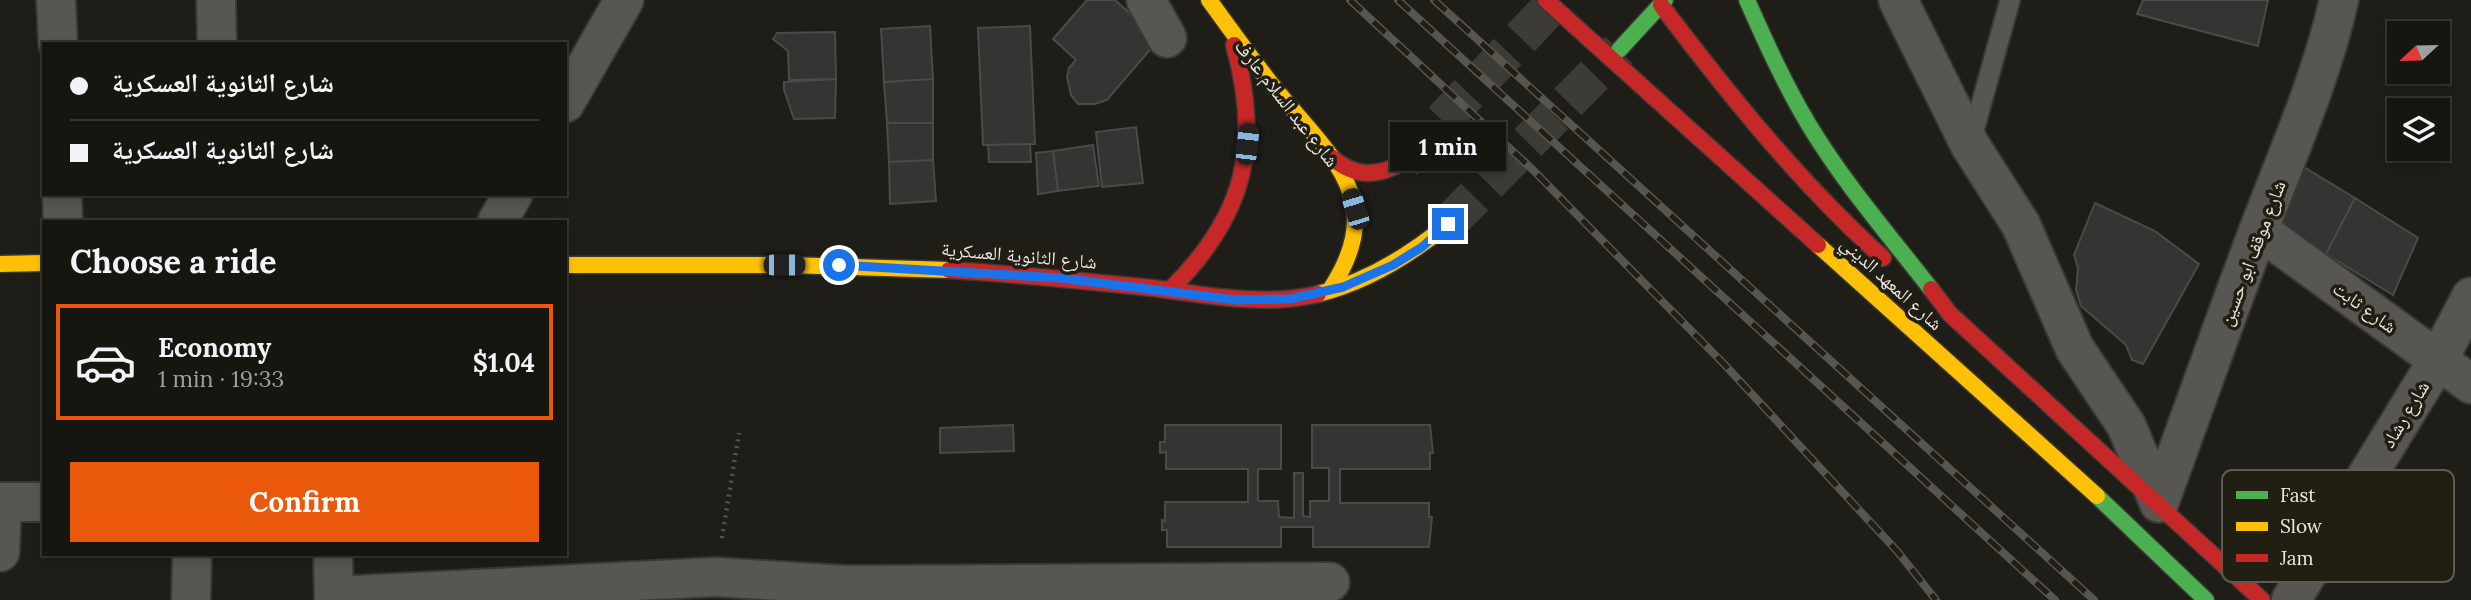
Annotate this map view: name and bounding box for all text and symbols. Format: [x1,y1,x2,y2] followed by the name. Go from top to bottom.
[2387,21,2450,84] north arrow
[2387,21,2450,161] map controls
[1228,34,1344,173] street label: شارع عبد السلام عارف
[112,66,334,99] text: شارع الثانوية العسكرية
[2387,98,2450,161] button: layers
[1235,122,1260,166] car
[1390,122,1506,172] callout: 1 min
[1419,132,1477,161] text: 1 min
[112,133,334,166] text: شارع الثانوية العسكرية
[2213,177,2291,329] street label: شارع موقف ابو حسين
[1339,186,1372,232] car
[1432,208,1464,240] route end
[1833,231,1948,338] street label: شارع المعهد الديني
[940,236,1098,274] street label: شارع الثانوية العسكرية
[70,241,277,282] text: Choose a ride
[823,249,855,281] route start
[764,255,806,276] car
[2328,276,2402,338] street label: شارع ثابت
[74,331,137,394] icon: car
[158,331,271,364] text: Economy
[473,346,535,379] text: $1.04
[158,364,284,393] text: 1 min · 19:33
[2376,376,2434,452] street label: شارع رشاد
[70,462,539,542] button: Confirm
[2222,470,2454,582] legend
[2280,483,2316,507] text: Fast
[2280,514,2323,538] text: Slow
[2279,546,2314,570] text: Jam

